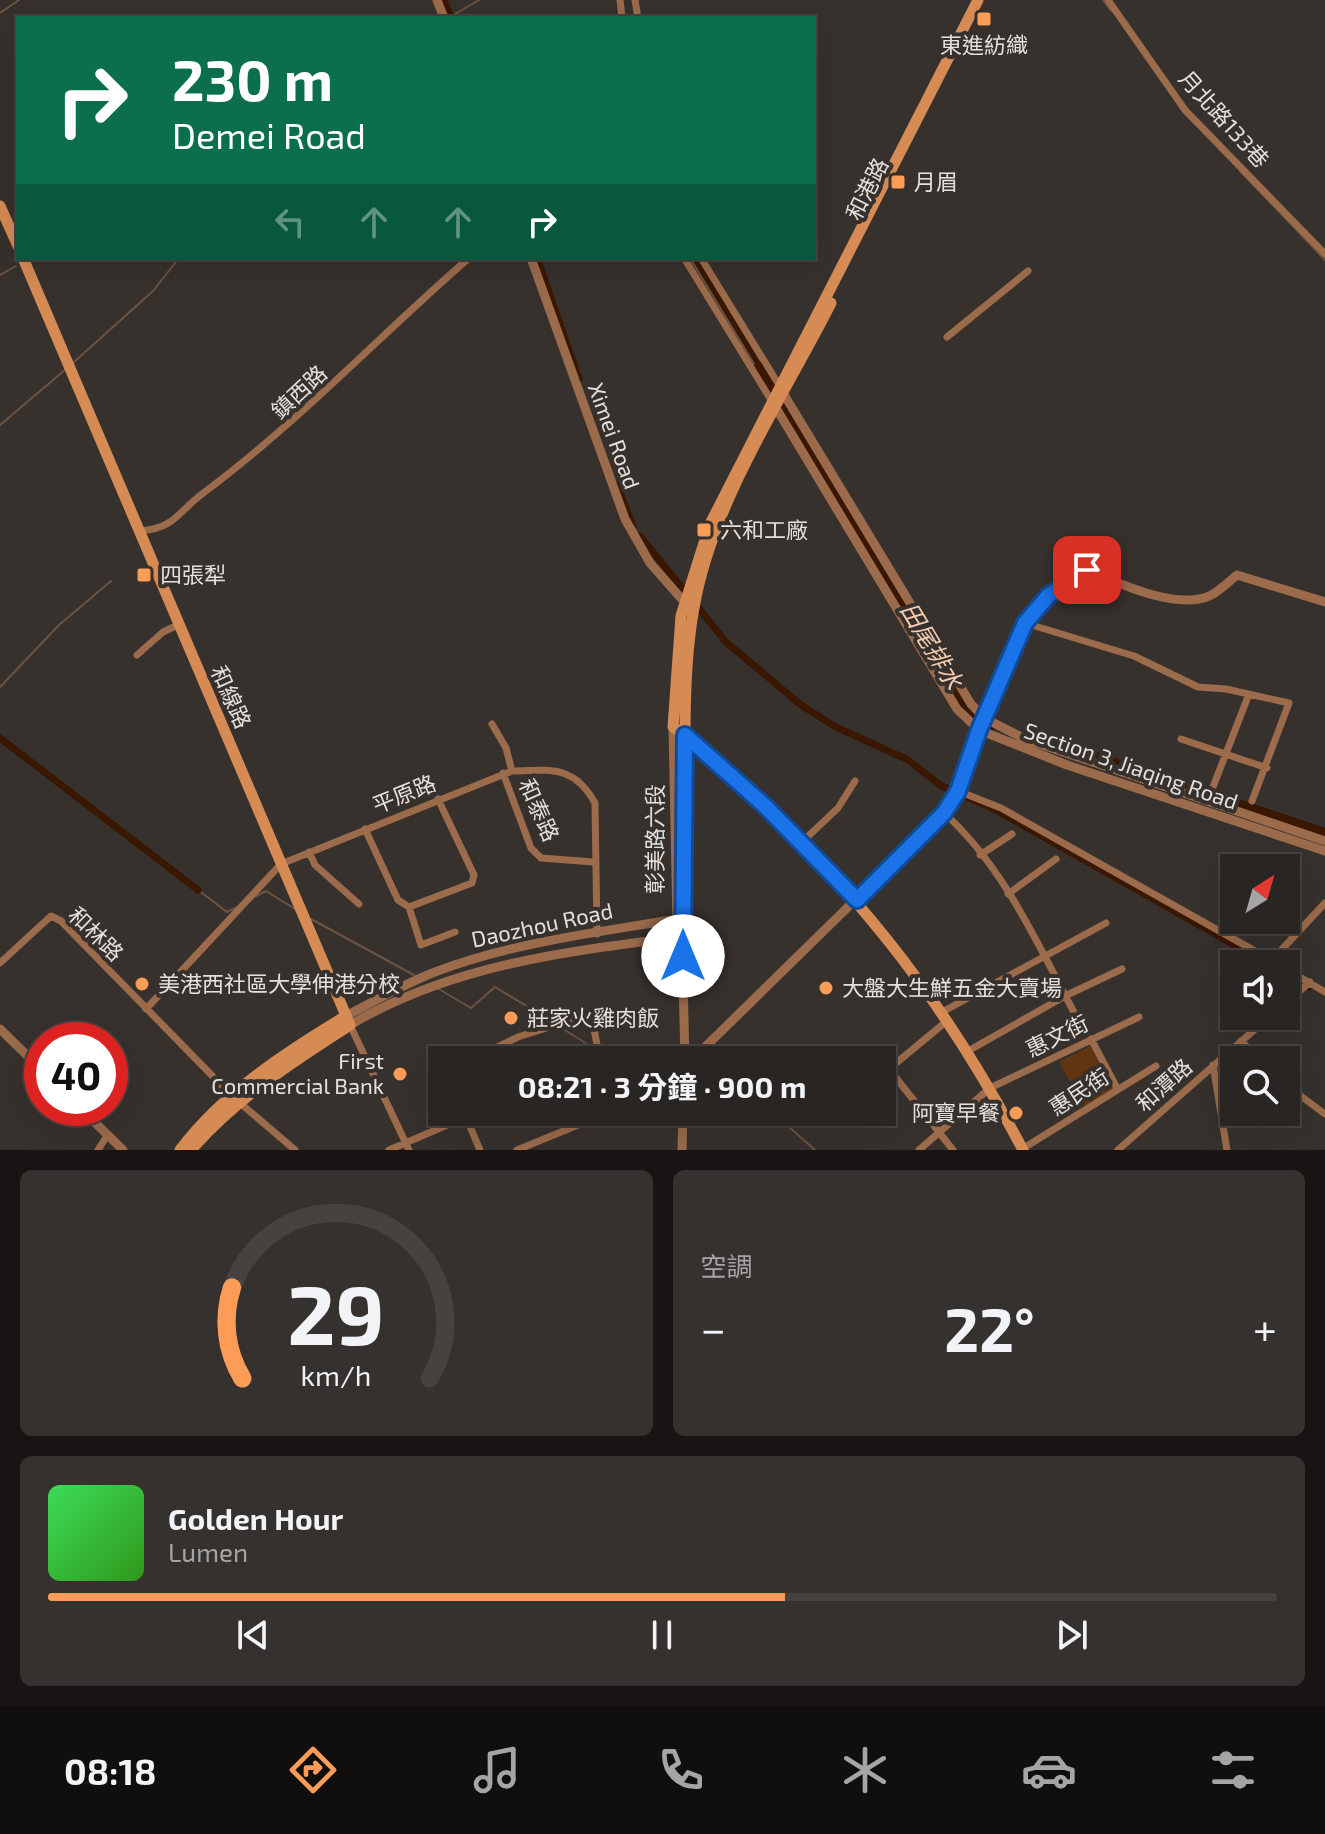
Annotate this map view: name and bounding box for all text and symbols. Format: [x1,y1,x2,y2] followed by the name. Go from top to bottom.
[975,10,993,28] marker: 東進紡織
[940,31,1028,57] place label: 東進紡織
[172,45,333,112] text: 230 m
[40,48,144,152] icon: right
[1175,65,1275,172] street label: 月北路133巷
[172,113,366,156] text: Demei Road
[840,153,893,224] street label: 和港路
[914,168,958,194] place label: 月眉
[889,173,907,191] marker: 月眉
[268,200,312,244] icon: left
[352,200,396,244] icon: ahead
[436,200,480,244] icon: ahead
[520,200,564,244] icon: right
[265,359,331,423] street label: 鎮西路
[584,379,646,492] street label: Ximei Road
[720,516,808,542] place label: 六和工廠
[695,521,713,539] marker: 六和工廠
[1053,536,1121,604] pin
[1065,548,1109,592] icon: arrive
[160,561,226,587] place label: 四張犁
[135,566,153,584] marker: 四張犁
[895,597,970,695] water label: 田尾排水
[207,661,257,732] street label: 和線路
[1021,716,1242,814] street label: Section 3, Jiaqing Road
[368,769,439,817] street label: 平原路
[515,774,565,845] street label: 和泰路
[641,784,667,894] street label: 彰美路六段
[1220,854,1300,934] north arrow
[1220,854,1300,1126] map controls
[469,896,615,952] street label: Daozhou Road
[64,901,129,966] street label: 和林路
[641,914,725,998] position arrow
[1220,950,1300,1030] button: sound
[158,970,400,996] place label: 美港西社區大學伸港分校
[842,974,1062,1000] place label: 大盤大生鮮五金大賣場
[133,975,151,993] marker: 美港西社區大學伸港分校
[817,979,835,997] marker: 大盤大生鮮五金大賣場
[527,1004,659,1030] place label: 莊家火雞肉飯
[502,1009,520,1027] marker: 莊家火雞肉飯
[1021,1009,1092,1061] street label: 惠文街
[24,1022,128,1126] speed limit sign: 40
[1220,1046,1300,1126] button: search
[211,1047,384,1098] place label: First Commercial Bank
[1130,1053,1197,1116] street label: 和潭路
[1044,1062,1113,1120] street label: 惠民街
[391,1065,409,1083] marker: First Commercial Bank
[518,1068,806,1104] text: 08:21 · 3 分鐘 · 900 m
[912,1099,1000,1125] place label: 阿寶早餐
[1007,1104,1025,1122] marker: 阿寶早餐
[701,1250,753,1281] text: 空調
[288,1262,385,1362] text: 29
[944,1292,1035,1364] text: 22°
[701,1301,726,1354] text: −
[1253,1301,1277,1354] text: +
[301,1357,372,1392] text: km/h
[168,1500,343,1536] text: Golden Hour
[168,1536,248,1567] text: Lumen
[231,1613,275,1657] icon: previous
[640,1613,684,1657] icon: pause
[1050,1613,1094,1657] icon: next
[285,1742,341,1798] icon: directions
[469,1742,525,1798] icon: music
[653,1742,709,1798] icon: phone
[837,1742,893,1798] icon: climate
[1021,1742,1077,1798] icon: car
[1205,1742,1261,1798] icon: filters
[64,1749,156,1792] text: 08:18

